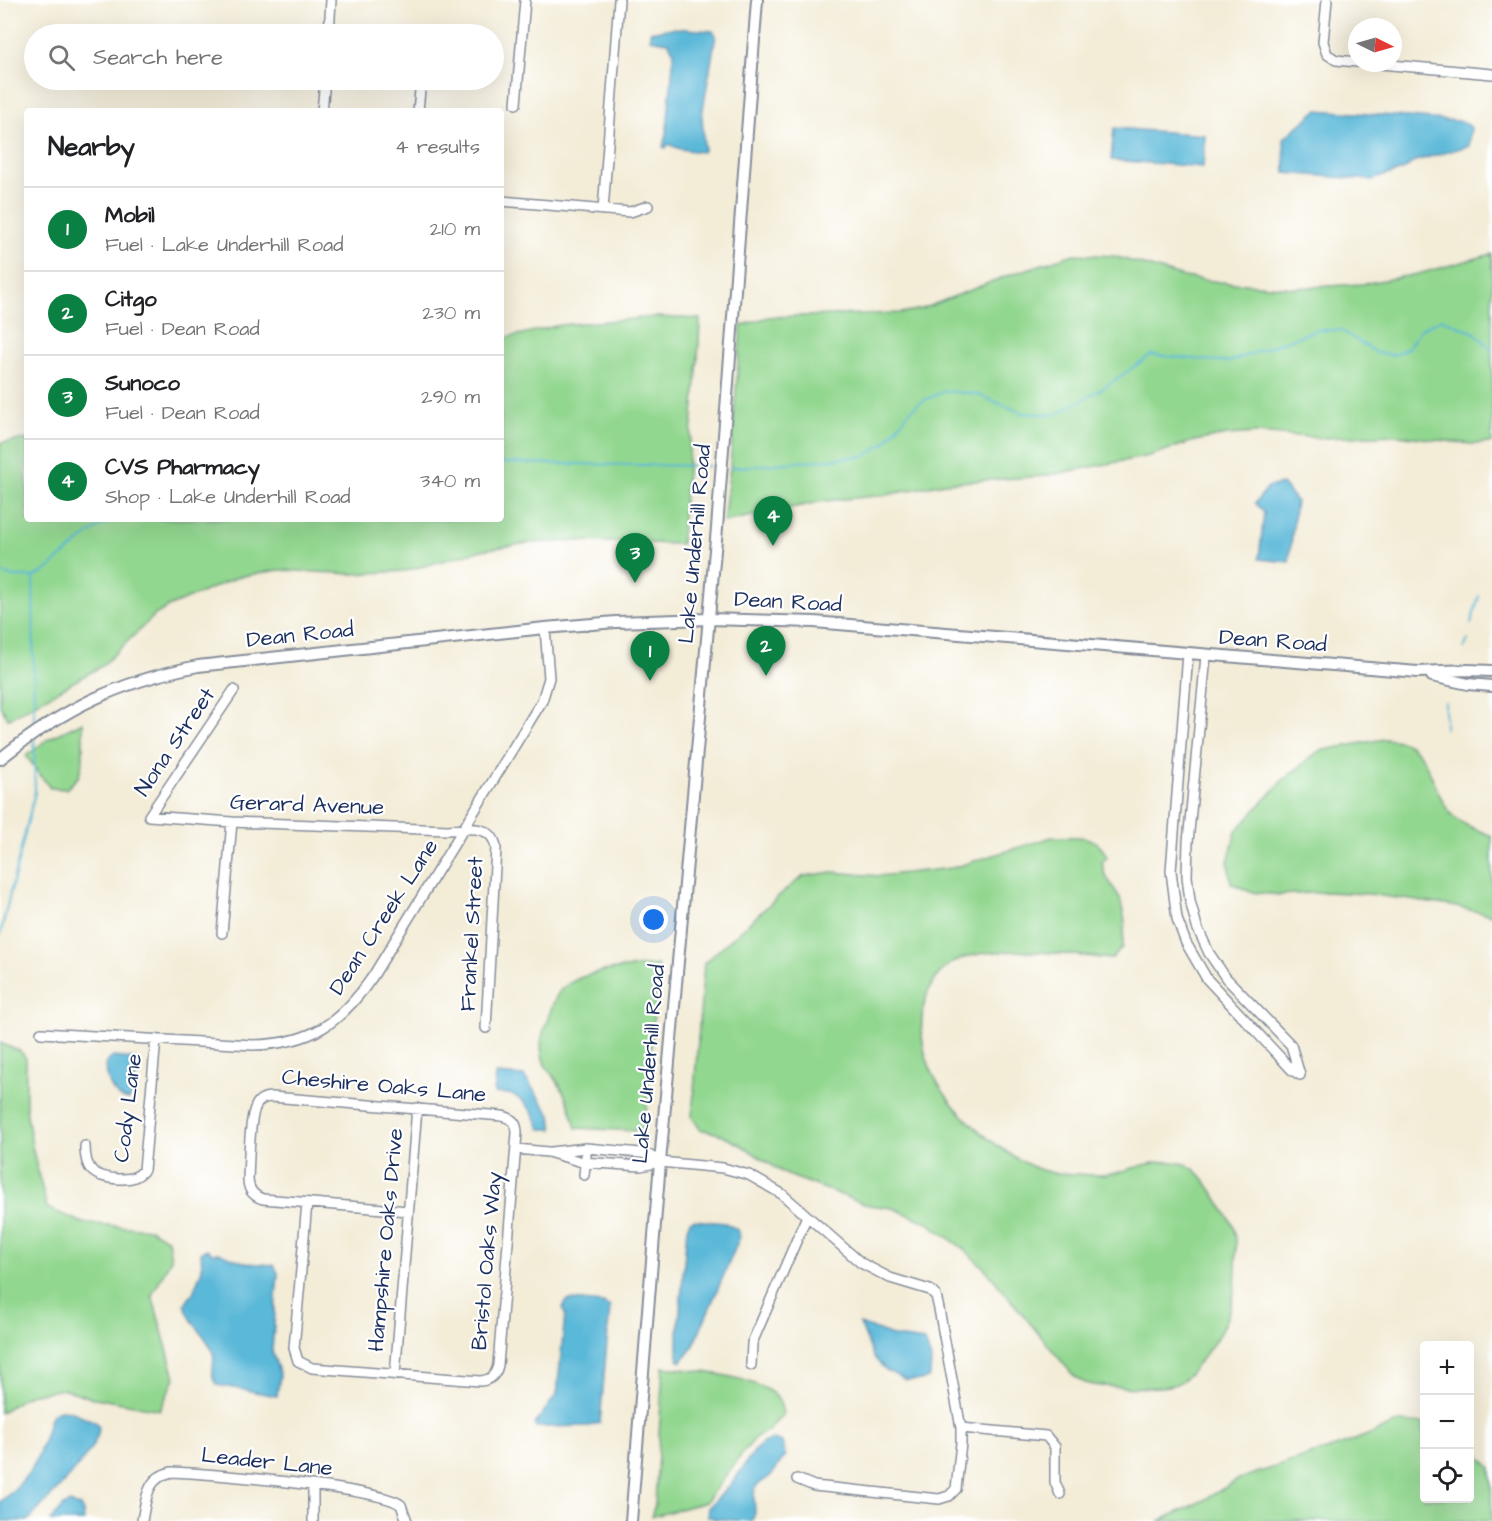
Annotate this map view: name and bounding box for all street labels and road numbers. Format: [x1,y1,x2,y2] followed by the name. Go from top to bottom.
[671,443,719,645] street label: Lake Underhill Road
[733,584,843,620] street label: Dean Road
[245,614,355,656] street label: Dean Road
[1218,622,1328,660] street label: Dean Road
[127,681,223,803] street label: Nona Street
[229,787,385,823] street label: Gerard Avenue
[322,833,446,1001] street label: Dean Creek Lane
[452,856,492,1012] street label: Frankel Street
[625,963,673,1165] street label: Lake Underhill Road
[106,1052,151,1164] street label: Cody Lane
[280,1062,488,1110] street label: Cheshire Oaks Lane
[361,1127,411,1353] street label: Hampshire Oaks Drive
[464,1171,511,1352] street label: Bristol Oaks Way
[200,1440,334,1484] street label: Leader Lane

